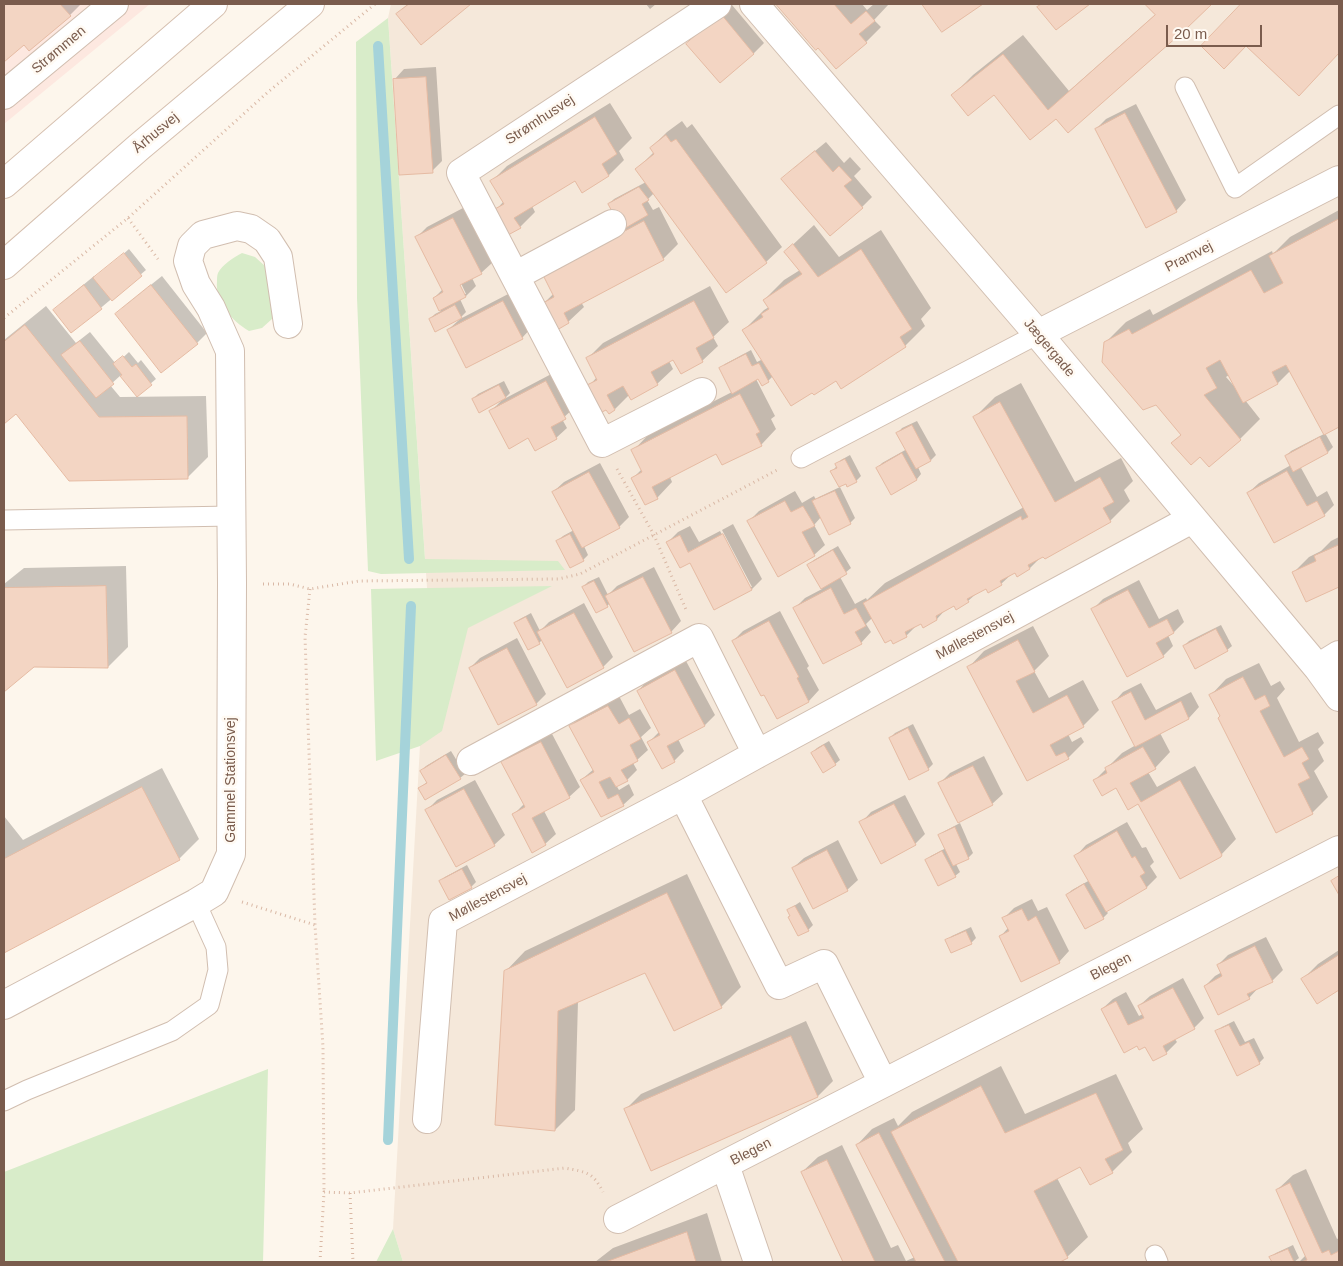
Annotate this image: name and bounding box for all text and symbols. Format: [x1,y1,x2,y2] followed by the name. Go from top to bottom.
[1168,15,1264,47] scale bar
[29,23,89,77] street label: Strømmen
[1174,25,1207,42] text: 20 m
[502,92,578,148] street label: Strømhusvej
[130,109,182,157] street label: Århusvej
[1162,238,1216,276] street label: Pramvej
[1020,315,1078,381] street label: Jægergade
[933,608,1017,664] street label: Møllestensvej
[223,717,239,843] street label: Gammel Stationsvej
[446,870,530,926] street label: Møllestensvej
[1088,950,1134,984] street label: Blegen
[728,1135,774,1169] street label: Blegen

